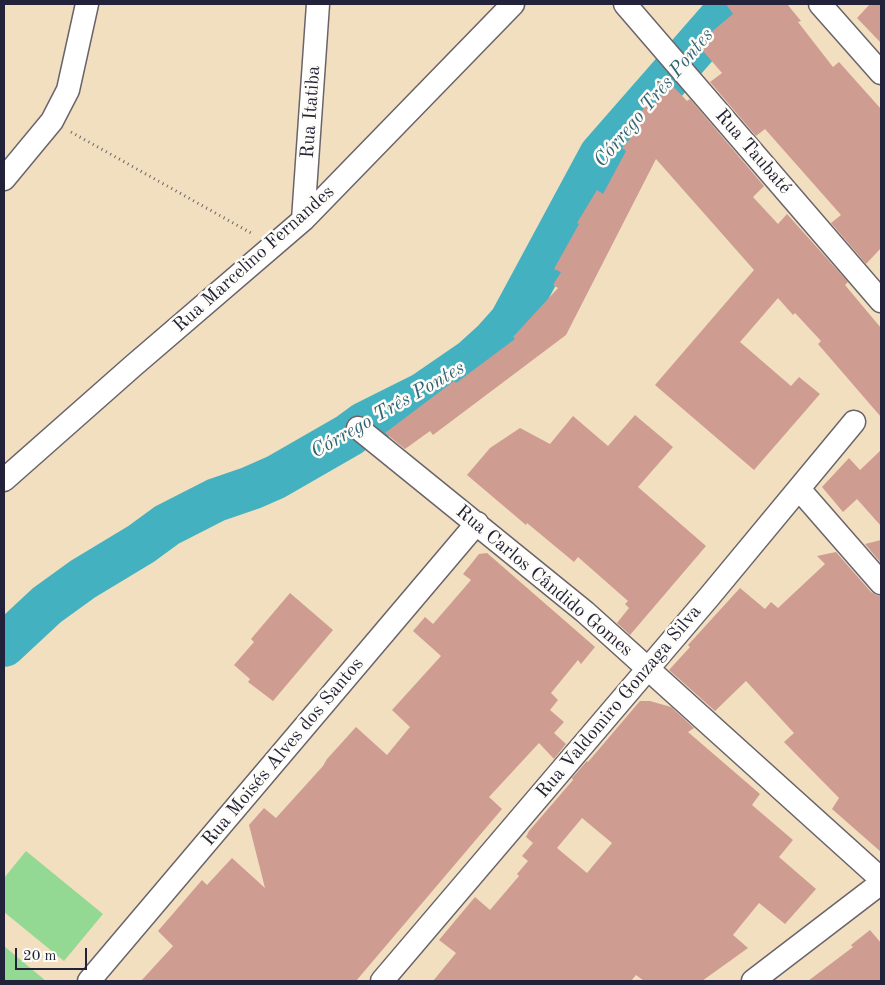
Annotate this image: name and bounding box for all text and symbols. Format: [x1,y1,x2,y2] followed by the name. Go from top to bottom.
[589,24,719,172] water label: Córrego Três Pontes
[296,65,326,159] street label: Rua Itatiba
[710,105,796,199] street label: Rua Taubaté
[169,181,339,337] street label: Rua Marcelino Fernandes
[307,356,469,464] water label: Córrego Três Pontes
[451,500,637,662] street label: Rua Carlos Cândido Gomes
[531,601,707,803] street label: Rua Valdomiro Gonzaga Silva
[197,653,369,851] street label: Rua Moisés Alves dos Santos
[18,938,90,970] scale bar
[23,949,57,964] text: 20 m

